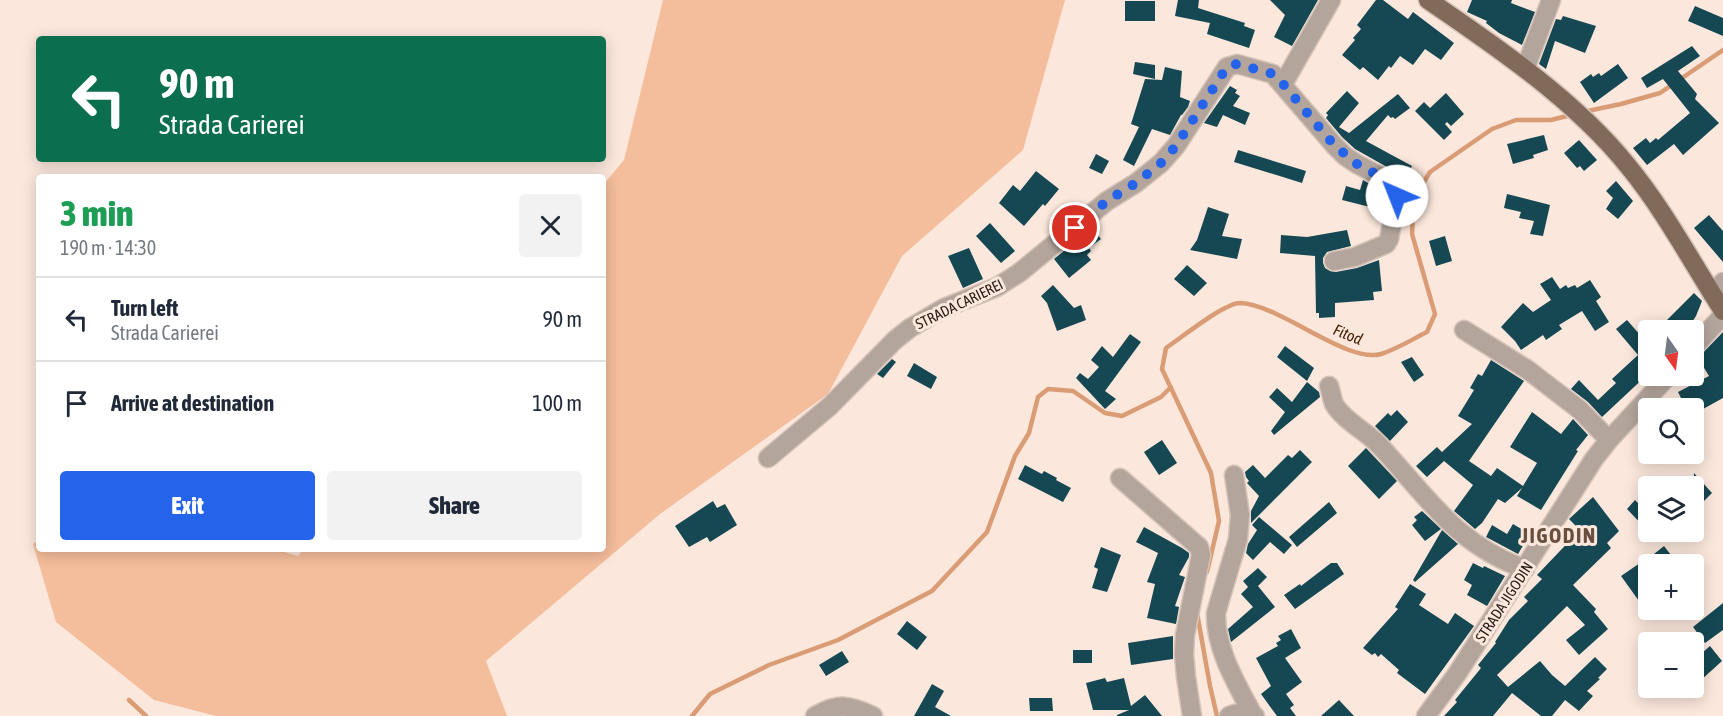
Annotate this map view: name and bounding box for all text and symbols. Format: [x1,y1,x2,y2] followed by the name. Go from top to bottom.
[159,59,234,107] text: 90 m
[60,60,138,138] icon: left
[159,109,305,140] text: Strada Carierei
[1365,164,1429,228] position arrow
[60,192,134,234] text: 3 min
[519,194,582,257] button: close
[1049,202,1100,253] pin
[1058,211,1091,244] icon: arrive
[60,236,156,259] text: 190 m · 14:30
[913,276,1005,332] street label: STRADA CARIEREI
[111,295,178,321] text: Turn left
[60,303,93,336] icon: left
[542,306,582,332] text: 90 m
[1331,320,1366,348] water label: Fitod
[1638,320,1704,386] north arrow
[1638,320,1704,698] map controls
[111,321,219,344] text: Strada Carierei
[60,387,93,420] icon: arrive
[111,390,274,416] text: Arrive at destination
[532,390,582,416] text: 100 m
[1638,398,1704,464] button: search
[60,471,315,540] button: Exit
[327,471,582,540] button: Share
[1638,476,1704,542] button: layers
[1520,523,1597,547] district label: JIGODIN
[1638,554,1704,620] button: +
[1472,559,1536,645] street label: STRADA JIGODIN
[1638,632,1704,698] button: −

